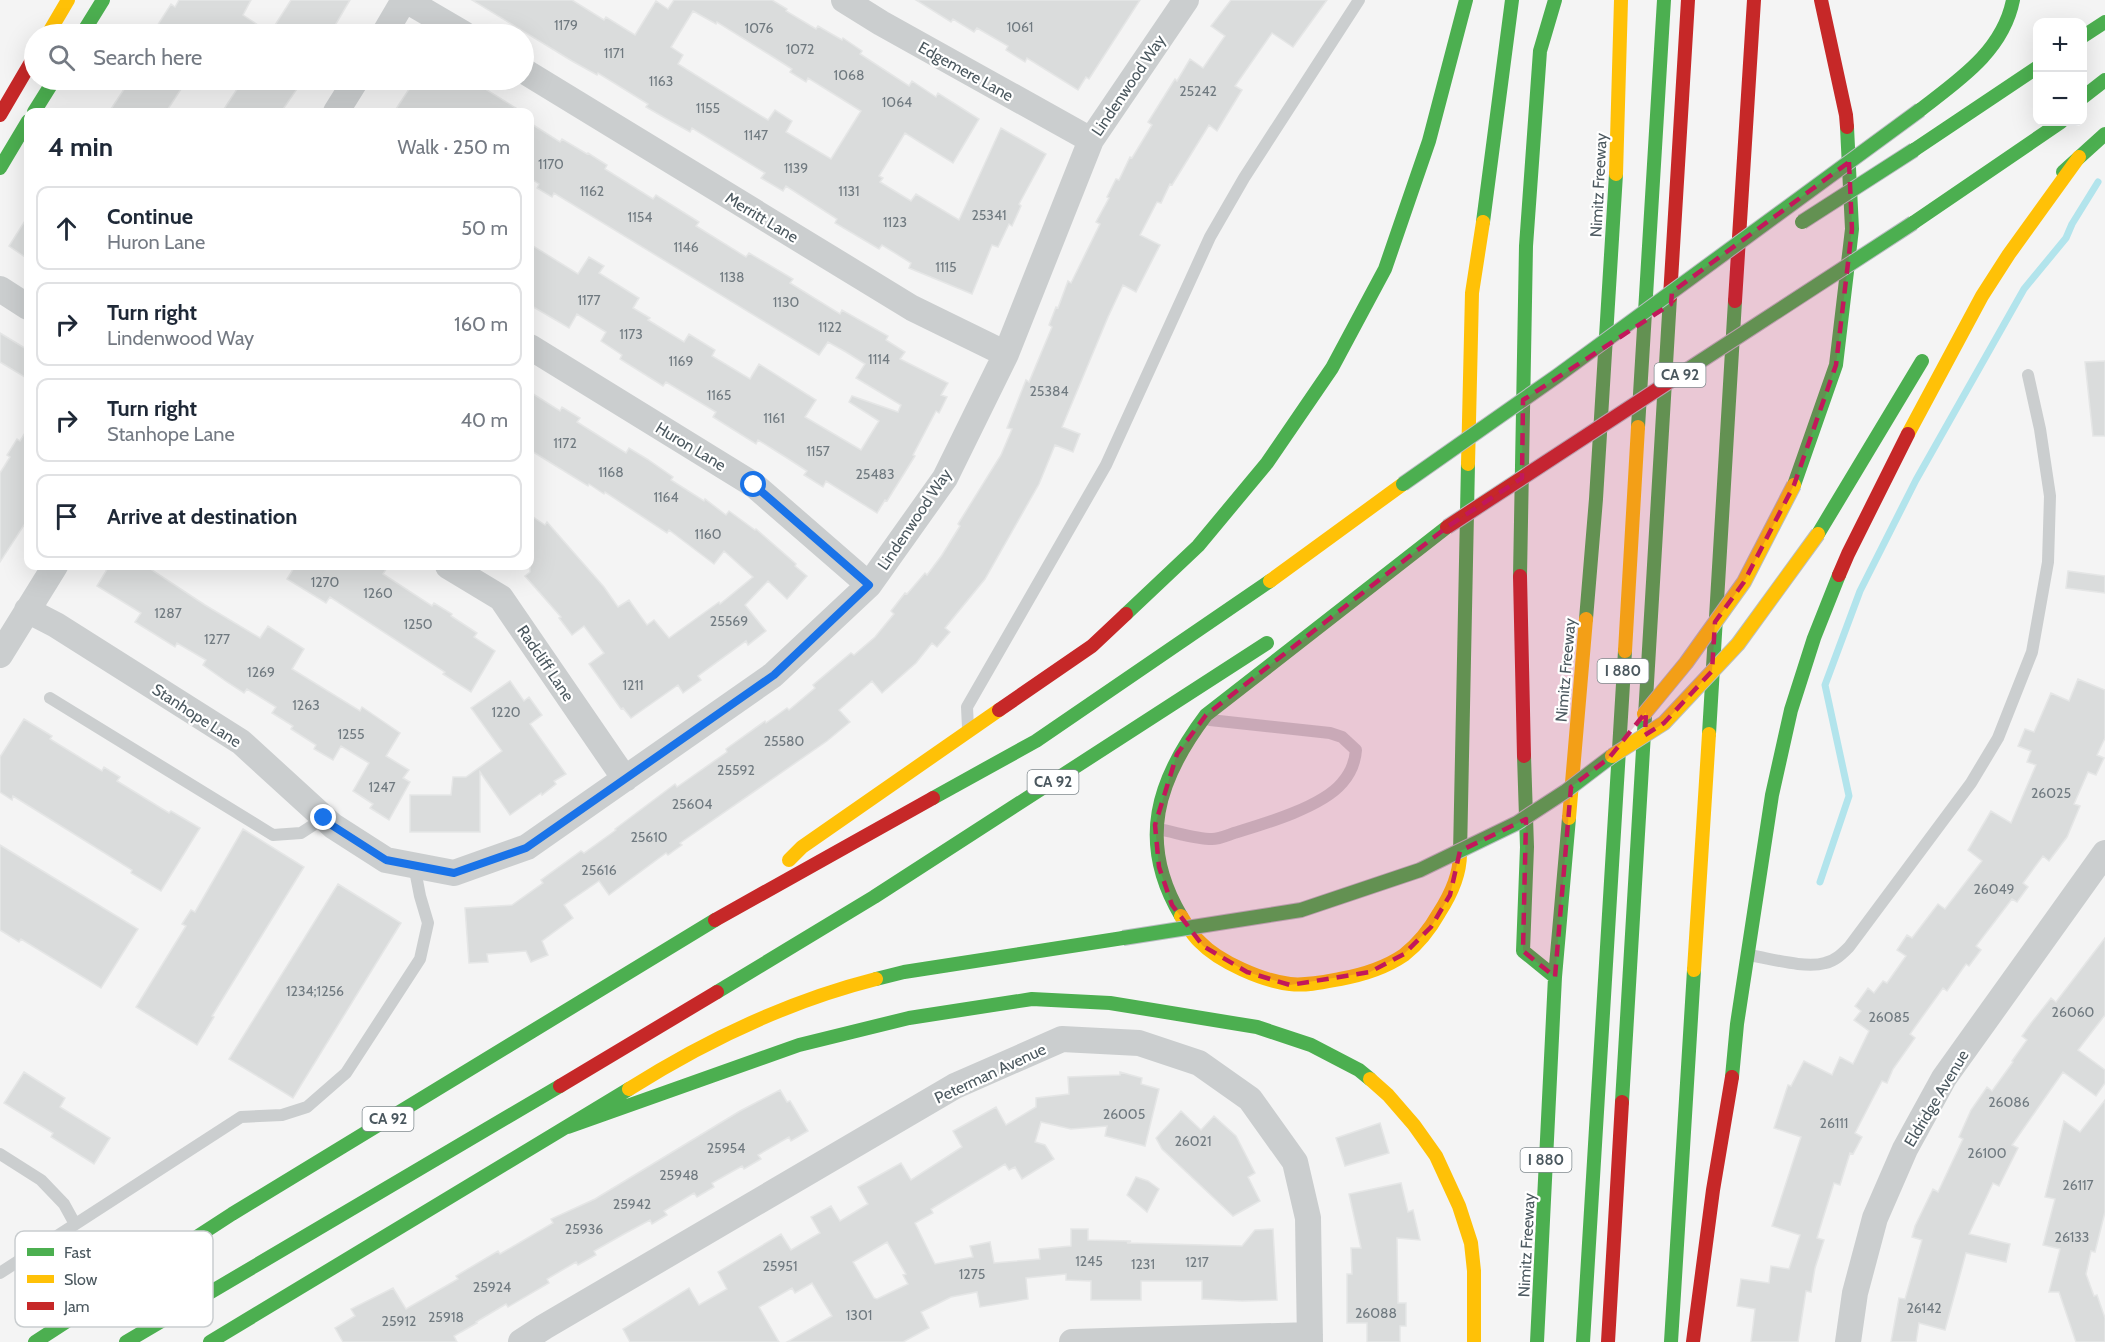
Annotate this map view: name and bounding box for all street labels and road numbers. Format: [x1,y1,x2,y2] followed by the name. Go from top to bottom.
[1088,31,1169,139] street label: Lindenwood Way
[915,38,1016,105] street label: Edgemere Lane
[1586,132,1611,238] street label: Nimitz Freeway
[722,188,802,247] street label: Merritt Lane
[1654,363,1706,387] road number: CA 92
[652,418,729,475] street label: Huron Lane
[874,465,955,573] street label: Lindenwood Way
[1551,617,1580,723] street label: Nimitz Freeway
[513,622,578,705] street label: Radcliff Lane
[1598,659,1648,683] road number: I 880
[149,680,245,751] street label: Stanhope Lane
[1028,770,1078,794] road number: CA 92
[931,1039,1049,1108] street label: Peterman Avenue
[1900,1047,1973,1150] street label: Eldridge Avenue
[362,1107,414,1131] road number: CA 92
[1520,1148,1572,1172] road number: I 880
[1514,1192,1539,1298] street label: Nimitz Freeway

